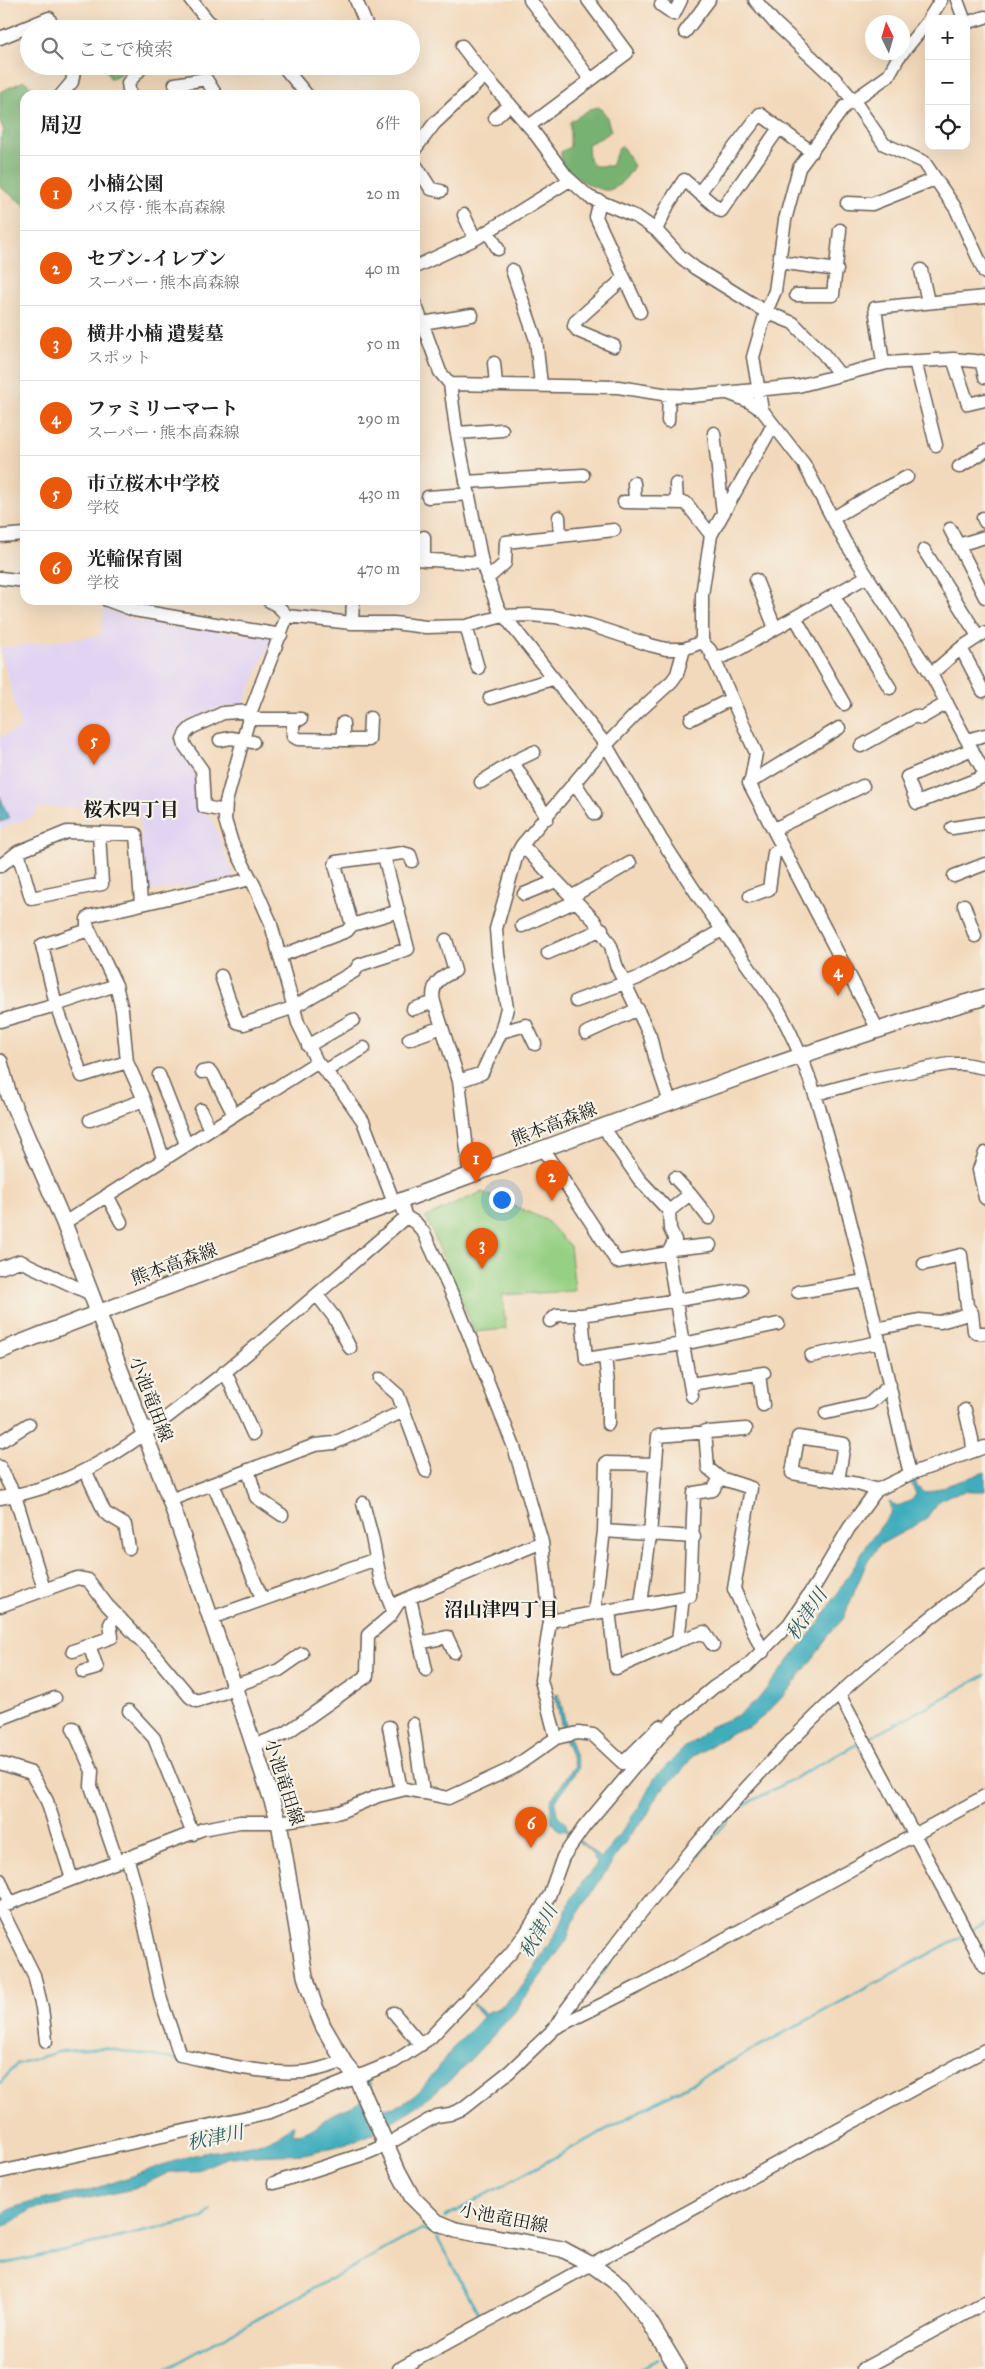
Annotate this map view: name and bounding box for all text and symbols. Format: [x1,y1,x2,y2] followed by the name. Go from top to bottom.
[865,15,910,60] north arrow
[925,15,970,150] map controls
[925,15,970,60] button: +
[20,20,420,75] search box
[38,34,66,62] icon: search
[78,38,173,61] text: ここで検索
[925,60,970,105] button: −
[925,105,970,150] button: locate
[40,112,82,138] text: 周辺
[376,114,400,133] text: 6件
[87,172,163,195] text: 小楠公園
[53,184,59,203] text: 1
[366,184,400,203] text: 20 m
[87,198,225,217] text: バス停 · 熊本高森線
[87,247,226,270] text: セブン-イレブン
[52,259,60,278] text: 2
[365,259,400,278] text: 40 m
[87,273,240,292] text: スーパー · 熊本高森線
[87,322,224,345] text: 横井小楠 遺髪墓
[53,334,59,353] text: 3
[366,334,400,353] text: 50 m
[87,348,151,367] text: スポット
[87,397,239,420] text: ファミリーマート
[52,409,60,428] text: 4
[357,409,400,428] text: 290 m
[87,423,240,442] text: スーパー · 熊本高森線
[87,472,220,495] text: 市立桜木中学校
[52,484,60,503] text: 5
[358,484,400,503] text: 430 m
[87,498,119,517] text: 学校
[87,547,182,570] text: 光輪保育園
[52,559,60,578] text: 6
[357,559,400,578] text: 470 m
[87,573,119,592] text: 学校
[78,724,110,765] pin: 5
[83,798,179,821] district label: 桜木四丁目
[822,955,854,996] pin: 4
[508,1098,600,1150] street label: 熊本高森線
[460,1142,492,1183] pin: 1
[536,1160,568,1201] pin: 2
[489,1187,515,1213] your location
[466,1228,498,1269] pin: 3
[128,1238,220,1290] street label: 熊本高森線
[125,1353,177,1445] street label: 小池竜田線
[781,1583,833,1644] water label: 秋津川
[444,1598,558,1621] district label: 沼山津四丁目
[260,1736,308,1828] street label: 小池竜田線
[515,1807,547,1848] pin: 6
[515,1899,563,1962] water label: 秋津川
[185,2120,247,2155] water label: 秋津川
[458,2199,550,2237] street label: 小池竜田線

